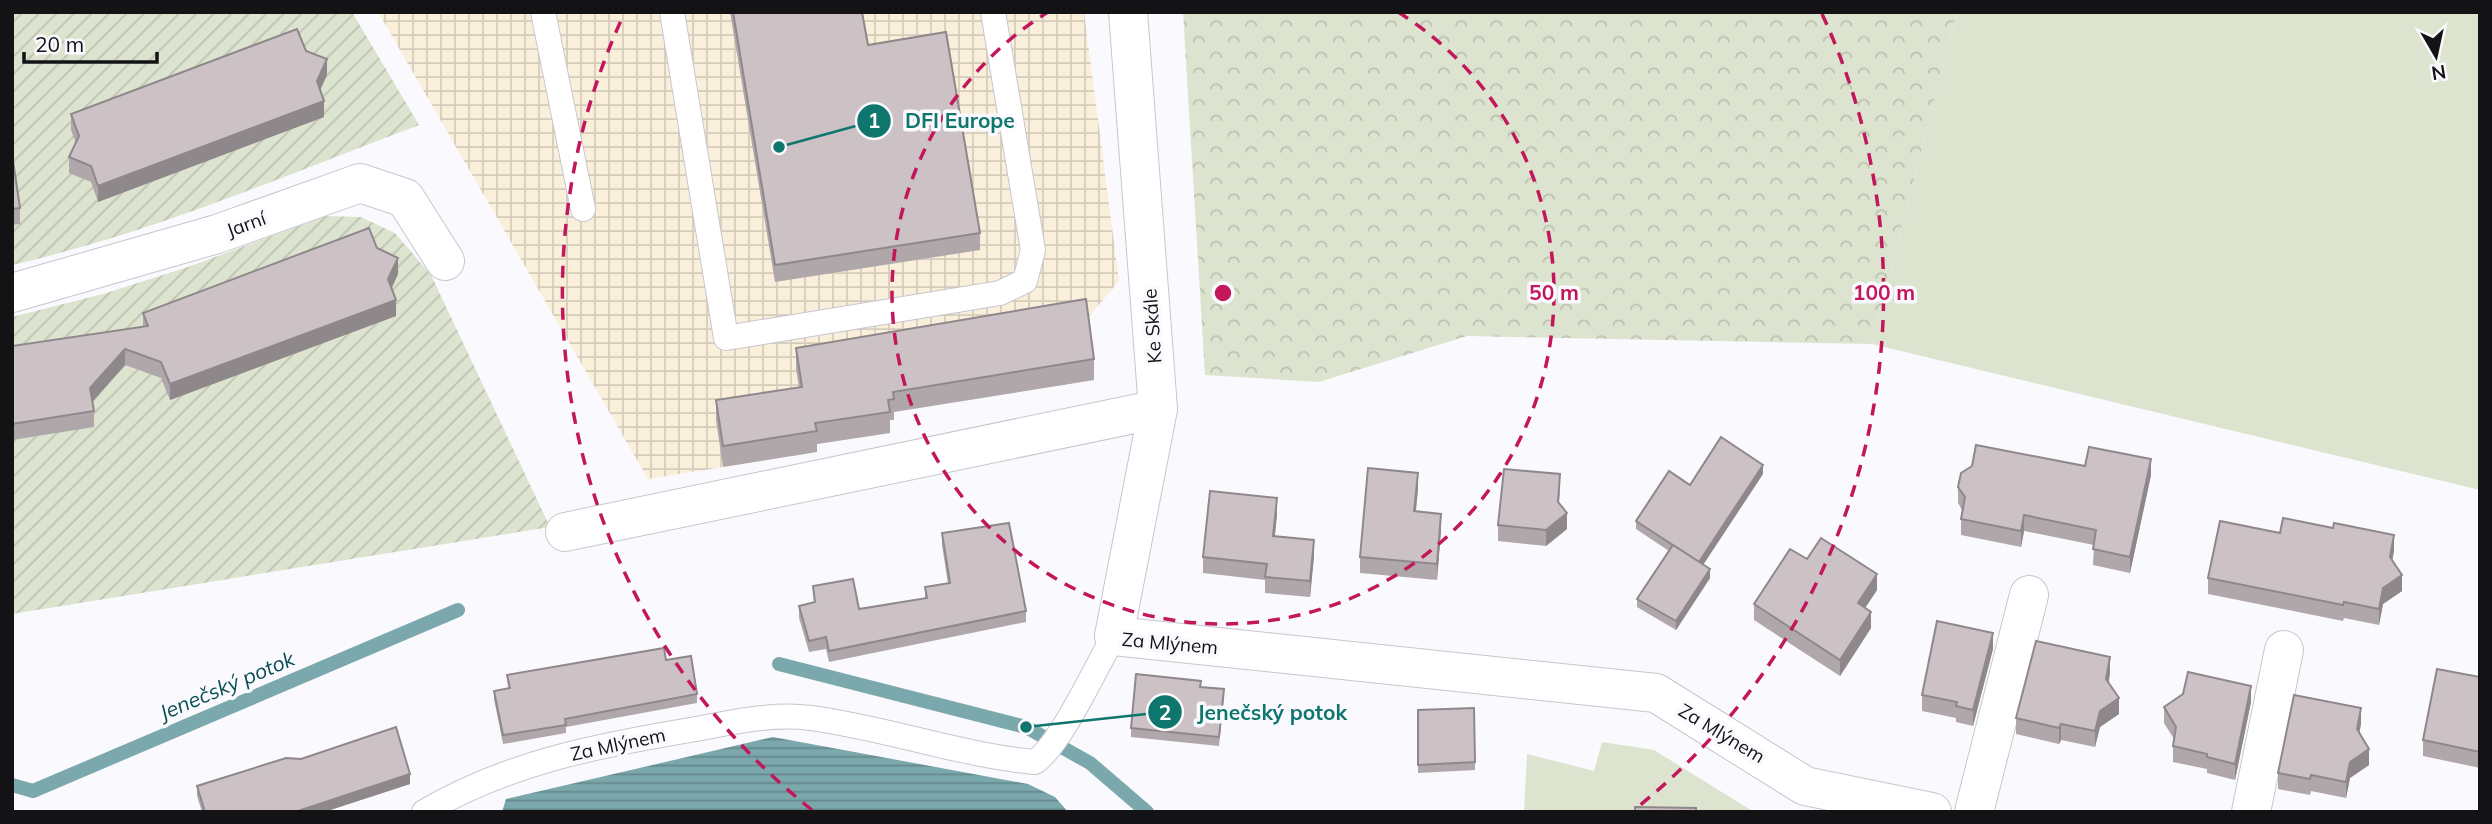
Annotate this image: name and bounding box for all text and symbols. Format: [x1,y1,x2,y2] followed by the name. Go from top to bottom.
[24,21,158,65] scale bar
[2401,21,2471,91] north arrow
[35,31,84,57] text: 20 m
[2430,60,2448,86] text: N
[856,100,1029,142] callout: DFI Europe
[868,107,880,133] text: 1
[905,107,1015,133] text: DFI Europe
[223,205,270,242] street label: Jarní
[1529,279,1579,305] text: 50 m
[1853,279,1915,305] text: 100 m
[1211,281,1235,305] centre of rings
[1137,288,1167,364] street label: Ke Skále
[1121,627,1219,659] street label: Za Mlýnem
[153,644,299,726] water label: Jenečský potok
[1148,691,1361,733] callout: Jenečský potok
[1674,698,1770,768] street label: Za Mlýnem
[1159,699,1171,725] text: 2
[1197,699,1347,725] text: Jenečský potok
[568,722,668,766] street label: Za Mlýnem

